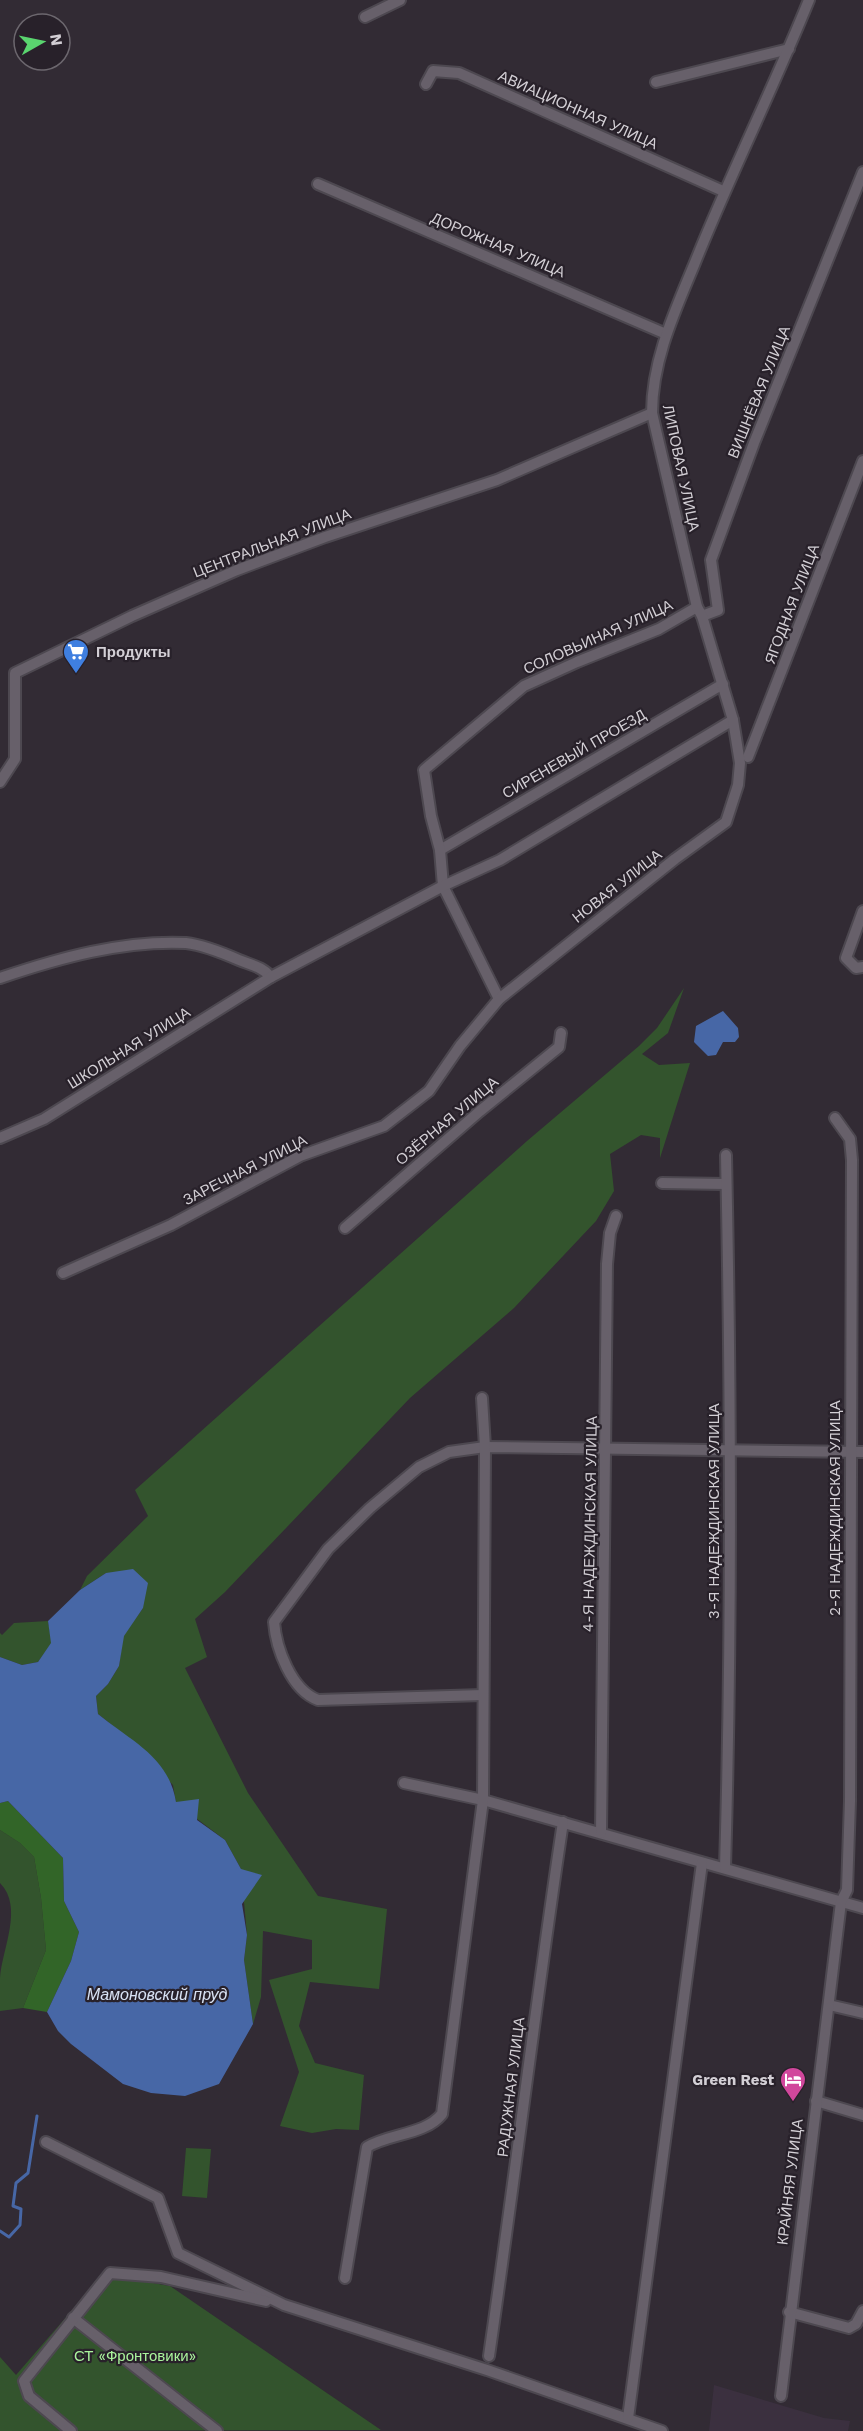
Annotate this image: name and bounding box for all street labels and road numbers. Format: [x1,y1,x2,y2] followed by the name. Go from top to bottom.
[495,67,661,153] street label: АВИАЦИОННАЯ УЛИЦА
[428,209,568,281] street label: ДОРОЖНАЯ УЛИЦА
[724,323,794,461] street label: ВИШНЁВАЯ УЛИЦА
[659,403,703,533] street label: ЛИПОВАЯ УЛИЦА
[191,505,353,581] street label: ЦЕНТРАЛЬНАЯ УЛИЦА
[761,541,823,667] street label: ЯГОДНАЯ УЛИЦА
[520,596,676,678] street label: СОЛОВЬИНАЯ УЛИЦА
[499,706,649,802] street label: СИРЕНЕВЫЙ ПРОЕЗД
[569,845,665,927] street label: НОВАЯ УЛИЦА
[64,1003,194,1093] street label: ШКОЛЬНАЯ УЛИЦА
[392,1073,502,1169] street label: ОЗЁРНАЯ УЛИЦА
[180,1131,310,1209] street label: ЗАРЕЧНАЯ УЛИЦА
[826,1400,844,1616] street label: 2-Я НАДЕЖДИНСКАЯ УЛИЦА
[705,1403,723,1619] street label: 3-Я НАДЕЖДИНСКАЯ УЛИЦА
[579,1416,601,1632] street label: 4-Я НАДЕЖДИНСКАЯ УЛИЦА
[493,2016,529,2158] street label: РАДУЖНАЯ УЛИЦА
[773,2118,807,2246] street label: КРАЙНЯЯ УЛИЦА

